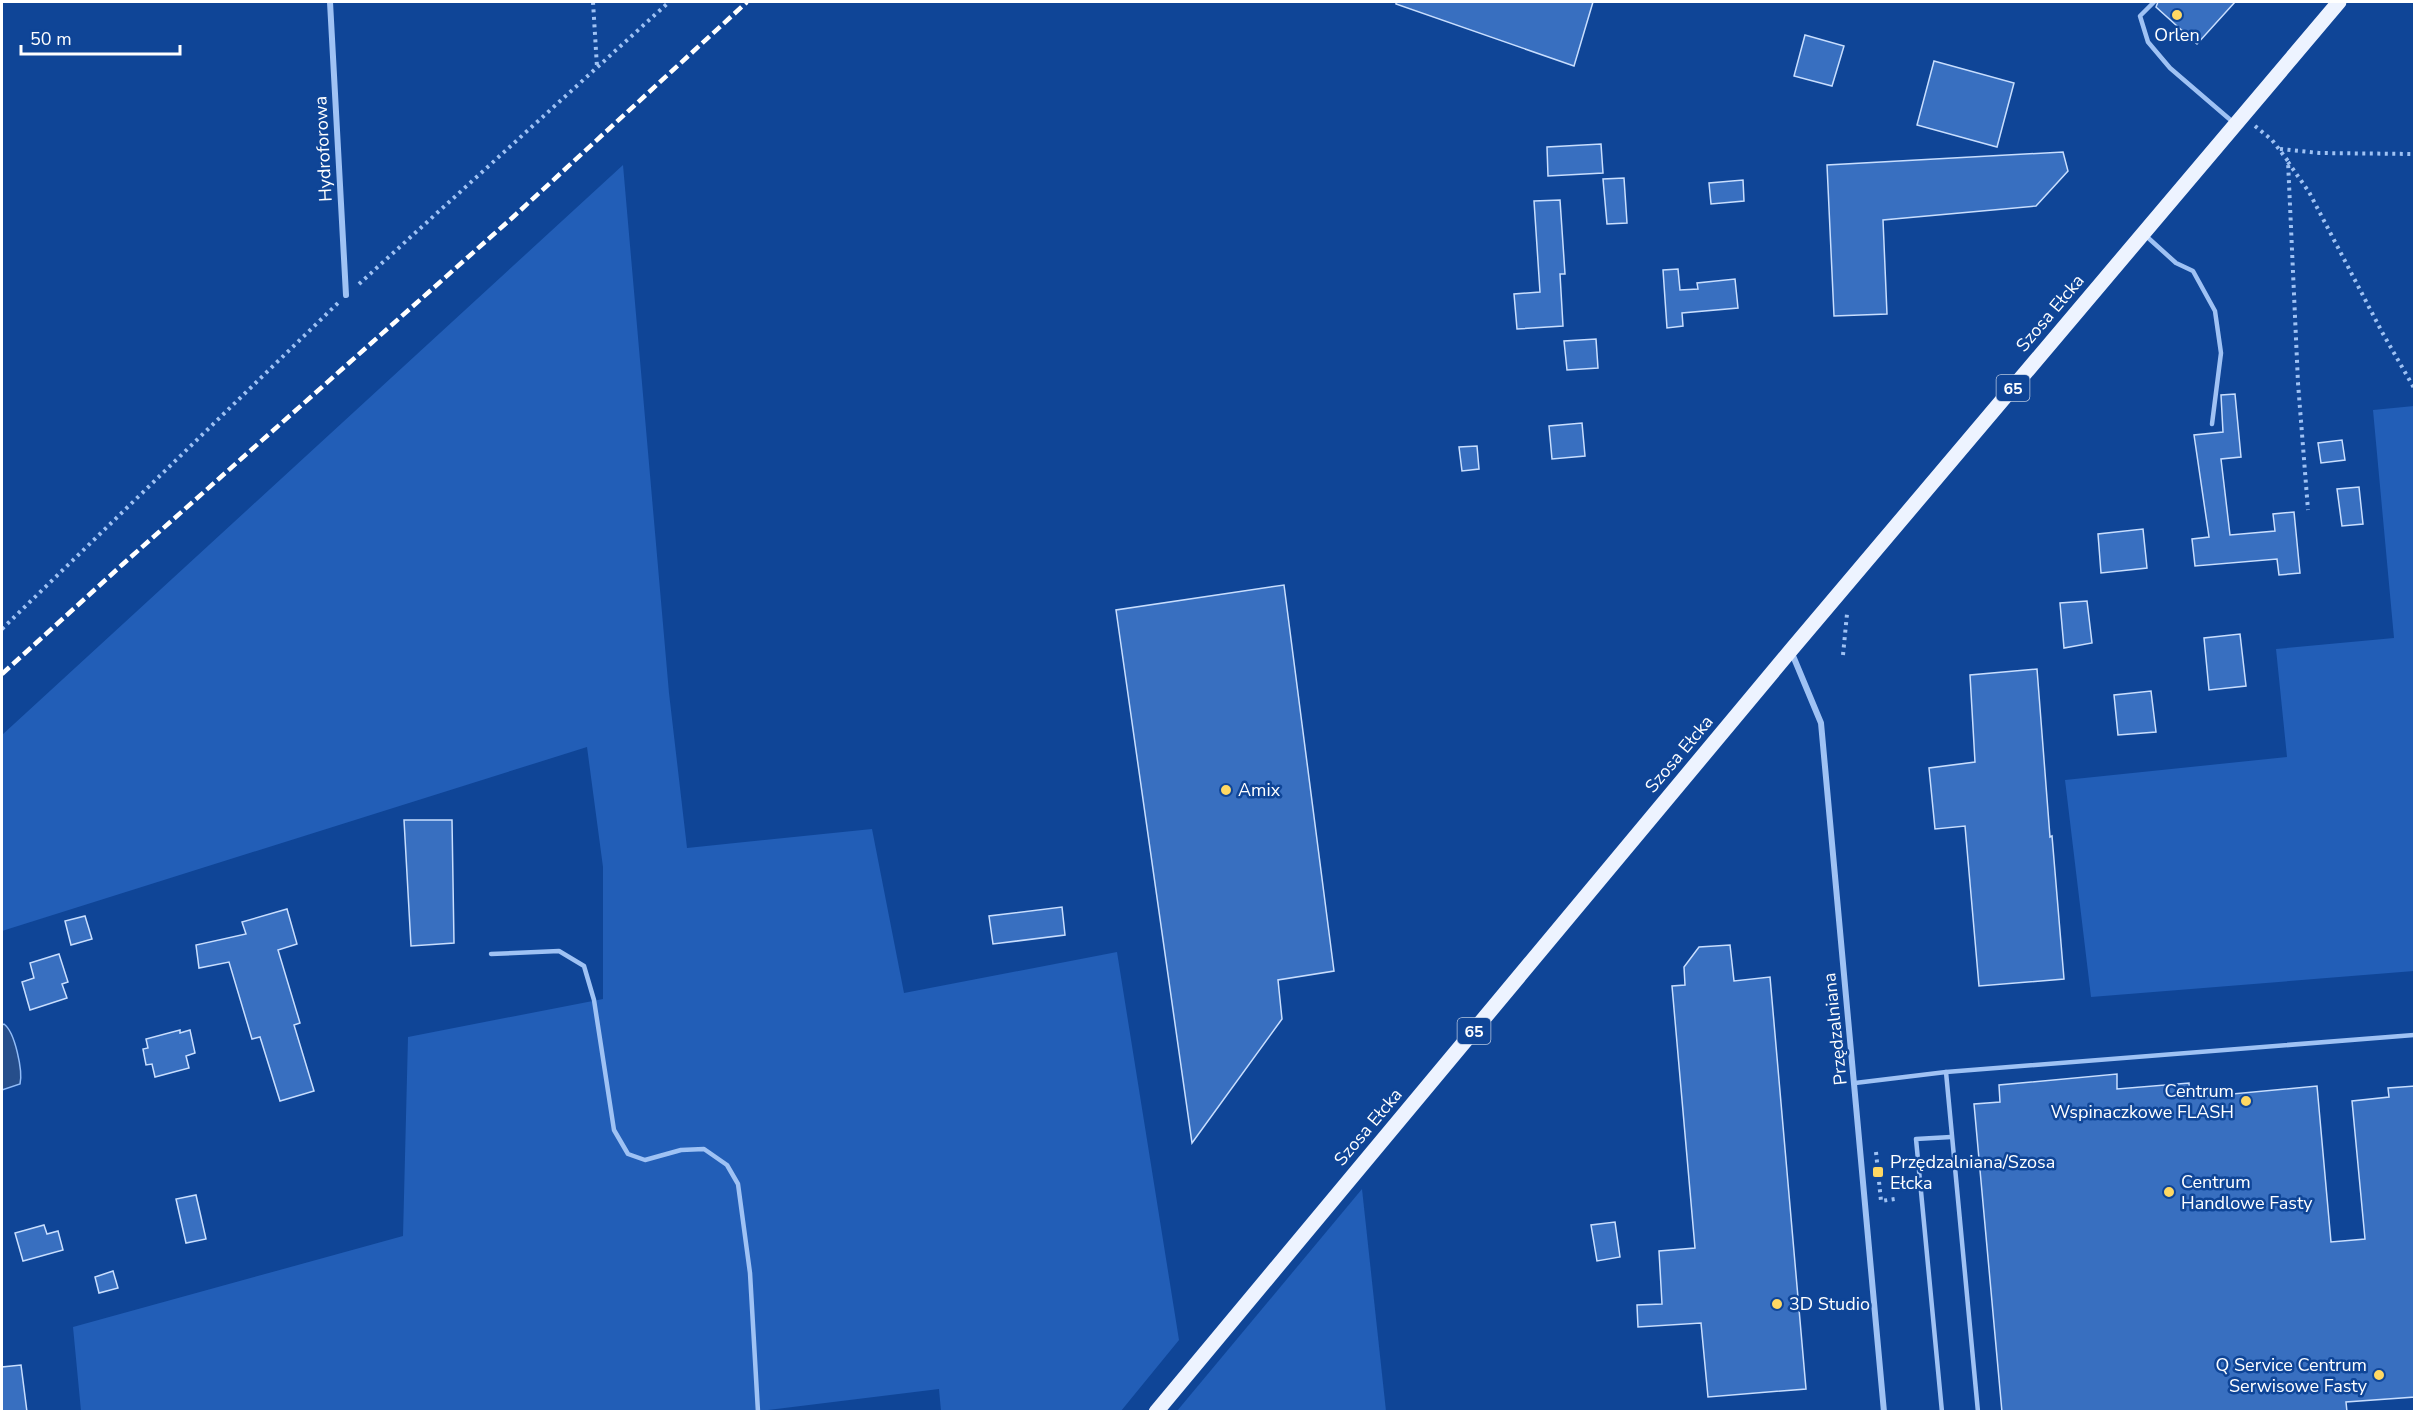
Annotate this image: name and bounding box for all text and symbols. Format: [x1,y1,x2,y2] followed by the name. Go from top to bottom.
[2170,8,2184,22] marker: Orlen
[21,18,180,56] scale bar
[2154,23,2200,47] place label: Orlen
[30,27,72,51] text: 50 m
[308,95,338,203] street label: Hydroforowa
[2010,269,2090,357] street label: Szosa Ełcka
[1996,375,2030,401] road number: 65
[1639,710,1719,798] street label: Szosa Ełcka
[1238,778,1281,802] place label: Amix
[1219,783,1233,797] marker: Amix
[1817,972,1853,1086] street label: Przędzalniana
[1458,1018,1490,1044] road number: 65
[2051,1079,2234,1124] place label: Centrum Wspinaczkowe FLASH
[1328,1083,1408,1171] street label: Szosa Ełcka
[2239,1094,2253,1108] marker: Centrum Wspinaczkowe FLASH
[1890,1150,2055,1195] place label: Przędzalniana/Szosa Ełcka
[1871,1165,1885,1179] marker: Przędzalniana/Szosa Ełcka
[2181,1170,2313,1215] place label: Centrum Handlowe Fasty
[2162,1185,2176,1199] marker: Centrum Handlowe Fasty
[1789,1292,1870,1316] place label: 3D Studio
[1770,1297,1784,1311] marker: 3D Studio
[2216,1353,2368,1398] place label: Q Service Centrum Serwisowe Fasty
[2372,1368,2386,1382] marker: Q Service Centrum Serwisowe Fasty

